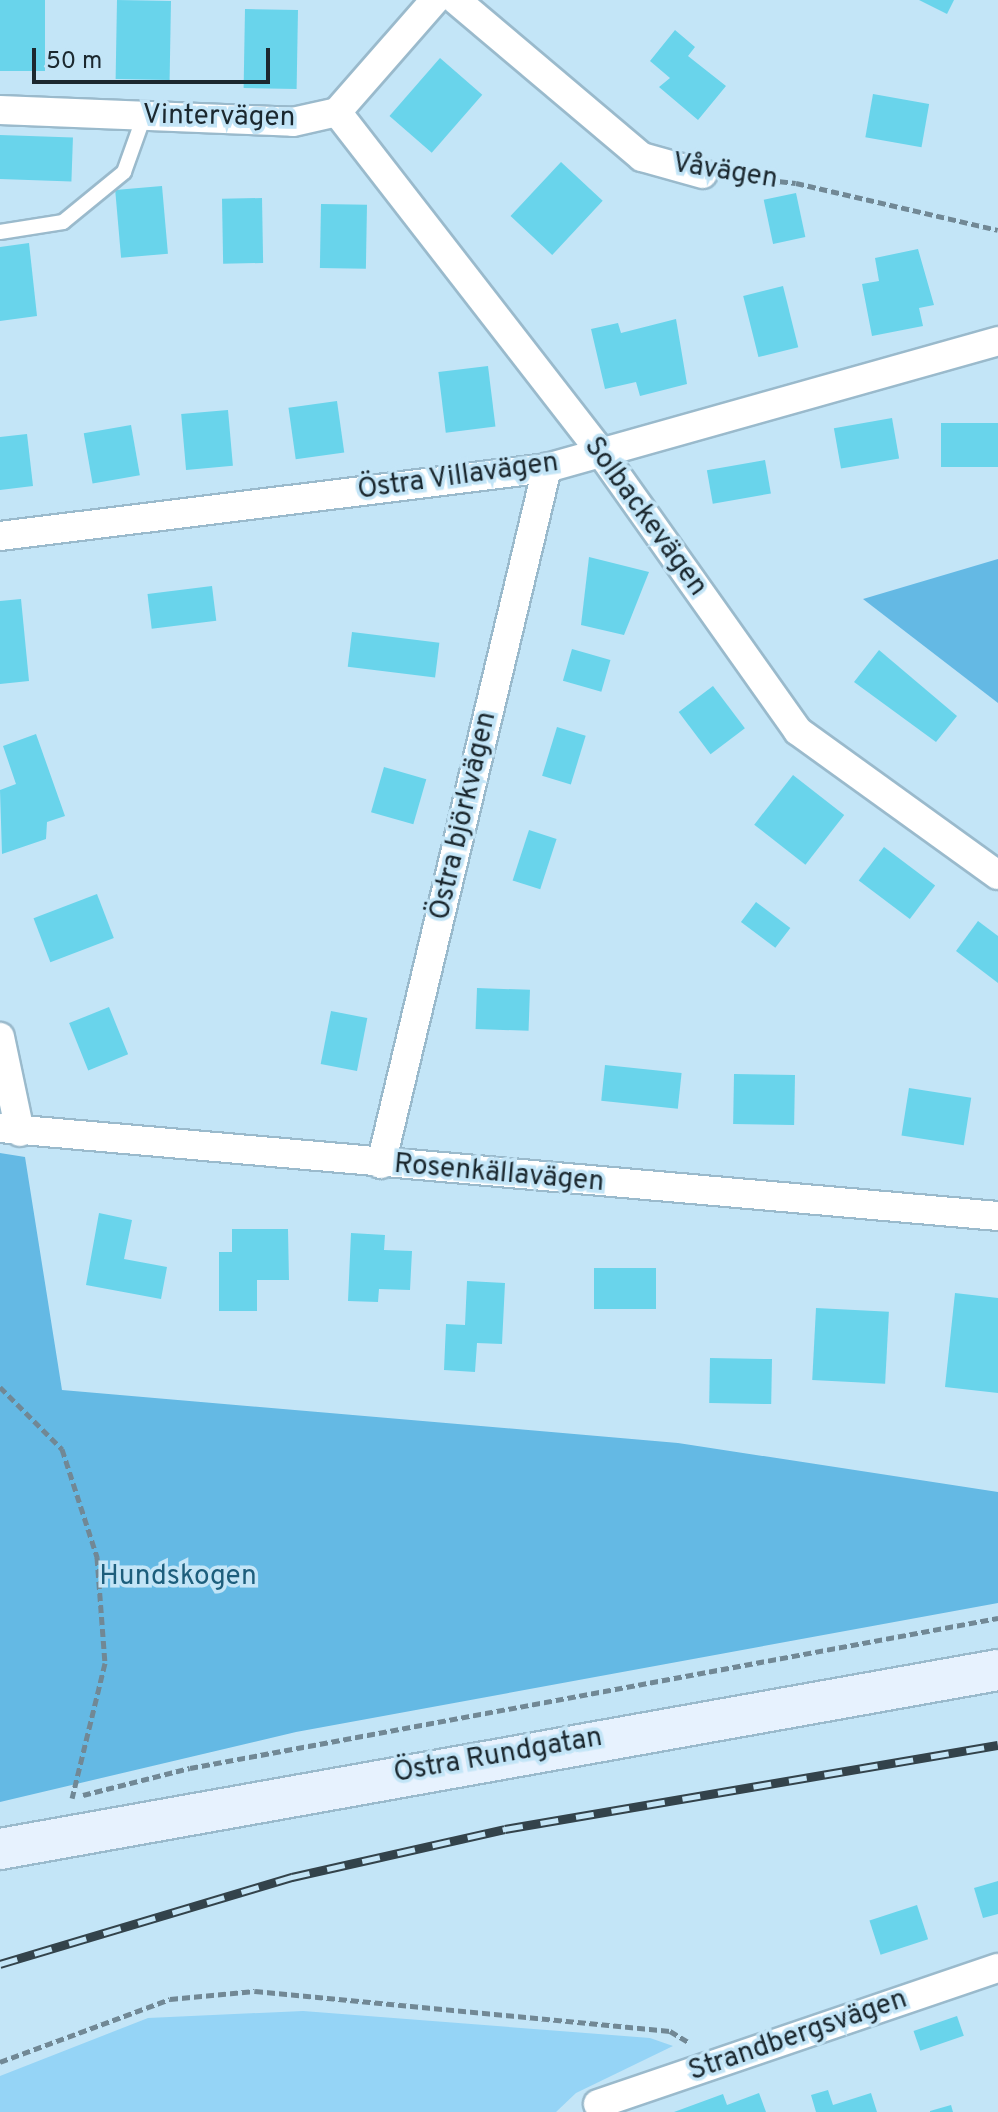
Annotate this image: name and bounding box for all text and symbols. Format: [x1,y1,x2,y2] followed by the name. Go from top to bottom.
[36,32,274,82] scale bar
[46,47,102,77] text: 50 m
[142,99,296,135] street label: Vintervägen
[670,147,780,197] street label: Våvägen
[576,431,714,603] street label: Solbackevägen
[355,446,561,508] street label: Östra Villavägen
[424,709,504,923] street label: Östra björkvägen
[393,1148,605,1200] street label: Rosenkällavägen
[99,1560,257,1594] park label: Hundskogen
[391,1721,605,1791] street label: Östra Rundgatan
[684,1983,912,2089] street label: Strandbergsvägen

